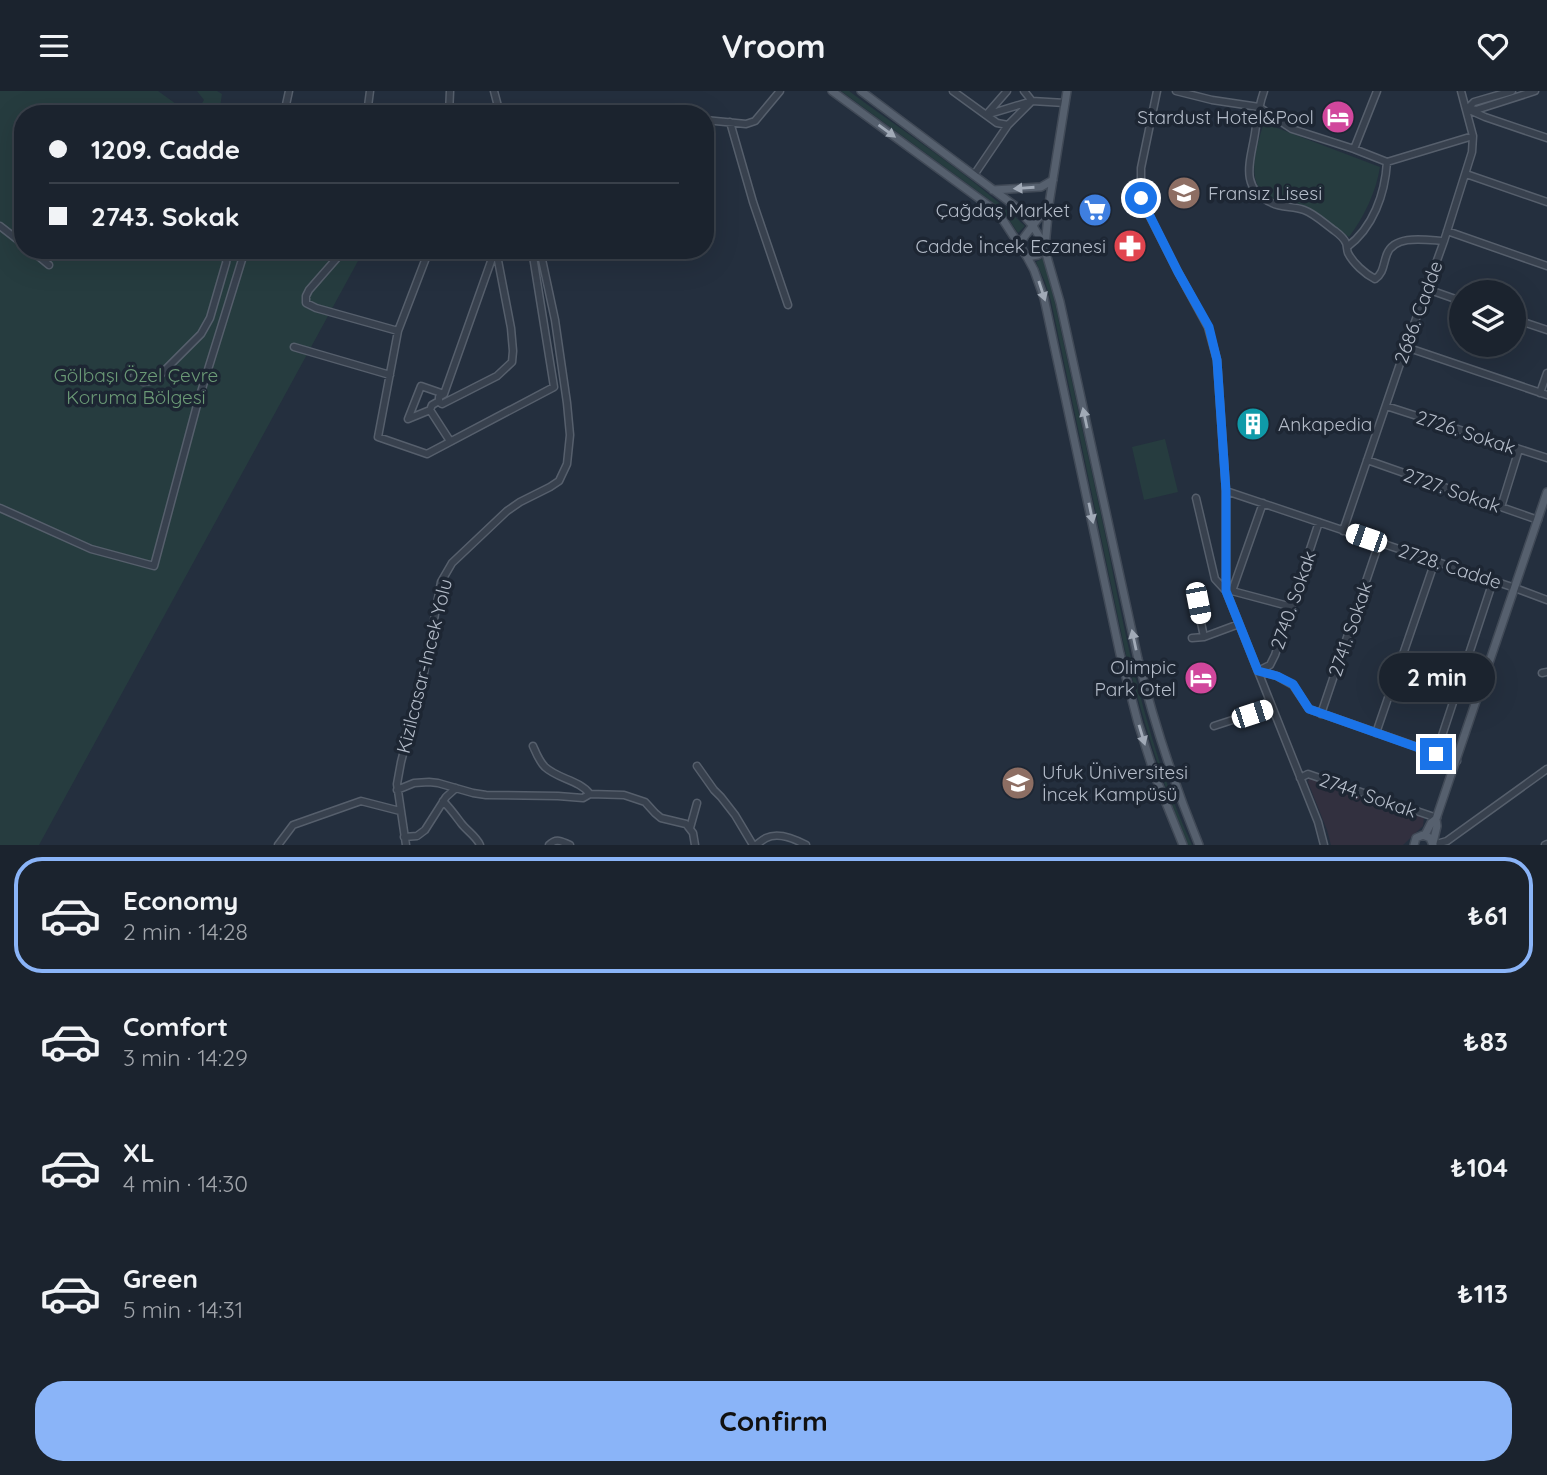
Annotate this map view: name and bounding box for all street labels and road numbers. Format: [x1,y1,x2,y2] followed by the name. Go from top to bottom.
[1388,257,1448,367] street label: 2686. Cadde
[1413,405,1519,459] street label: 2726. Sokak
[1400,462,1504,518] street label: 2727. Sokak
[1395,538,1505,594] street label: 2728. Cadde
[1265,547,1321,653] street label: 2740. Sokak
[391,576,457,756] street label: Kizilcasar-Incek Yolu
[1323,578,1377,680] street label: 2741. Sokak
[1316,767,1420,823] street label: 2744. Sokak

